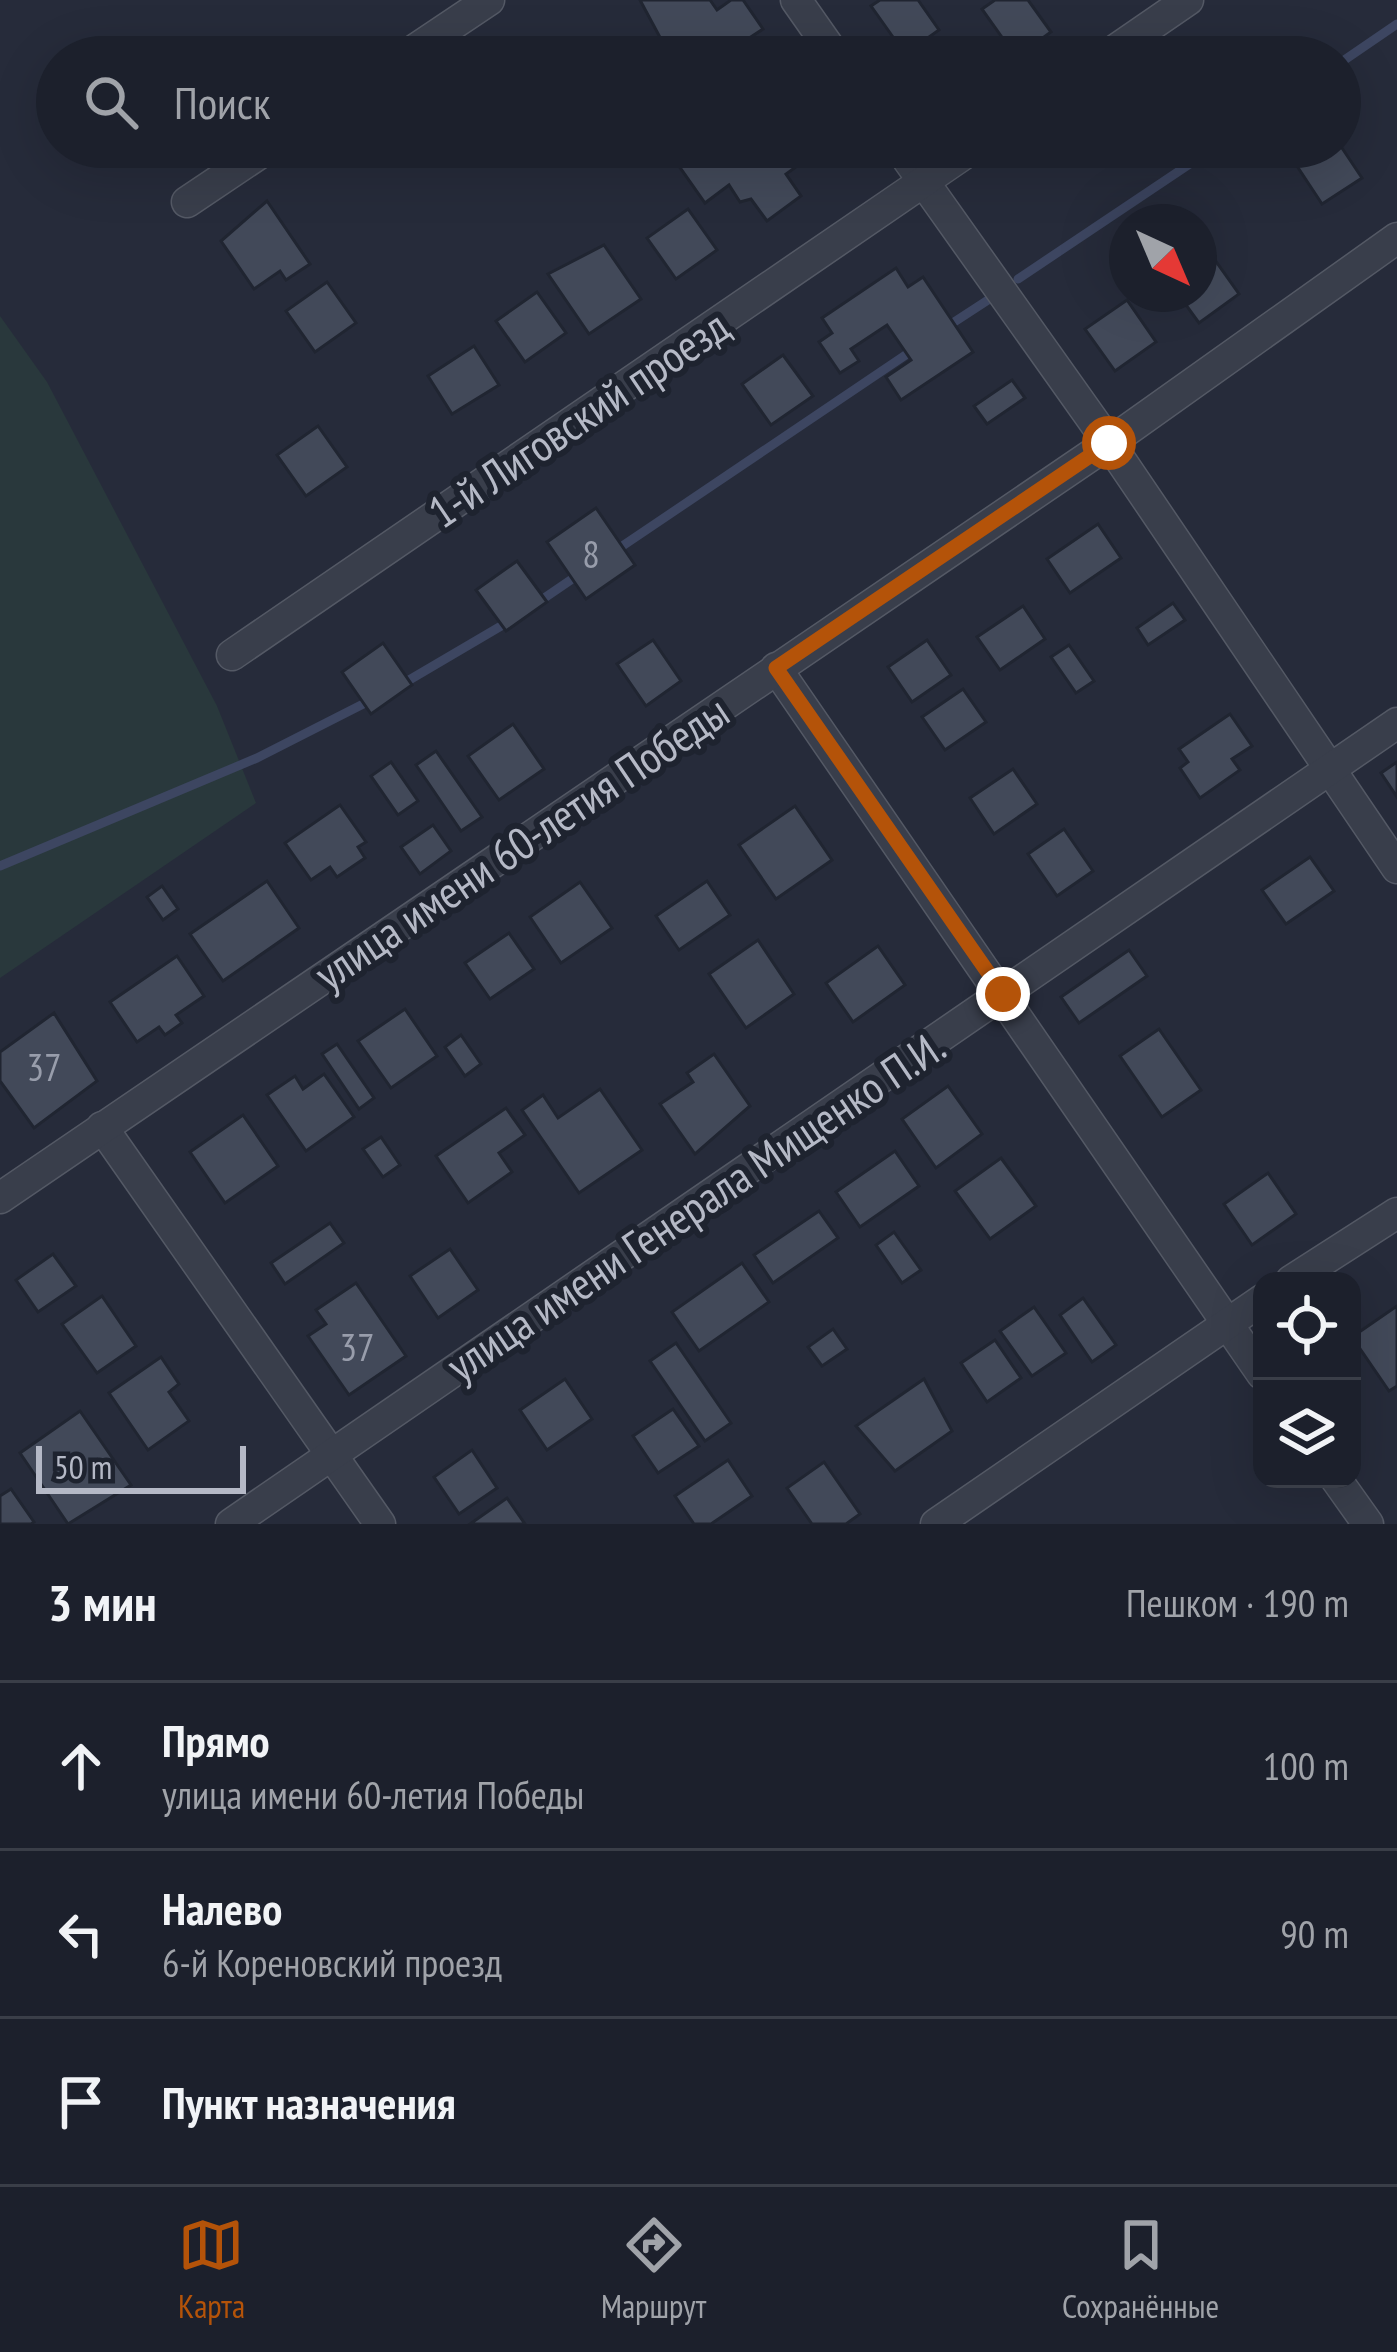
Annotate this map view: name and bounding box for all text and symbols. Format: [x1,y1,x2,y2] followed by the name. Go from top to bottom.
[36,36,1361,168] search box
[78,69,144,135] icon: search
[174,73,270,131] text: Поиск
[1109,204,1217,312] north arrow
[417,296,740,540] street label: 1-й Лиговский проезд
[1082,416,1136,470] route start
[582,528,600,579] house number: 8
[303,682,739,1002] street label: улица имени 60-летия Победы
[976,967,1030,1021] route end
[435,1016,955,1394] street label: улица имени Генерала Мищенко П.И.
[26,1041,62,1092] house number: 37
[1253,1272,1361,1488] map controls
[1253,1272,1361,1380] button: locate
[339,1321,375,1372] house number: 37
[1253,1380,1361,1488] button: layers
[36,1440,246,1493] scale bar
[54,1445,112,1488] text: 50 m
[48,1569,157,1635] text: 3 мин
[1126,1577,1349,1628] text: Пешком · 190 m
[162,1711,270,1769] text: Прямо
[48,1733,114,1799] icon: ahead
[1263,1740,1349,1791] text: 100 m
[162,1769,584,1820] text: улица имени 60-летия Победы
[162,1879,282,1937] text: Налево
[48,1901,114,1967] icon: left
[1280,1908,1349,1959] text: 90 m
[162,1937,502,1988] text: 6-й Кореновский проезд
[48,2069,114,2135] icon: arrive
[162,2073,456,2131] text: Пункт назначения
[178,2212,245,2327] tab: Карта
[601,2212,706,2327] tab: Маршрут
[1062,2212,1219,2327] tab: Сохранённые

